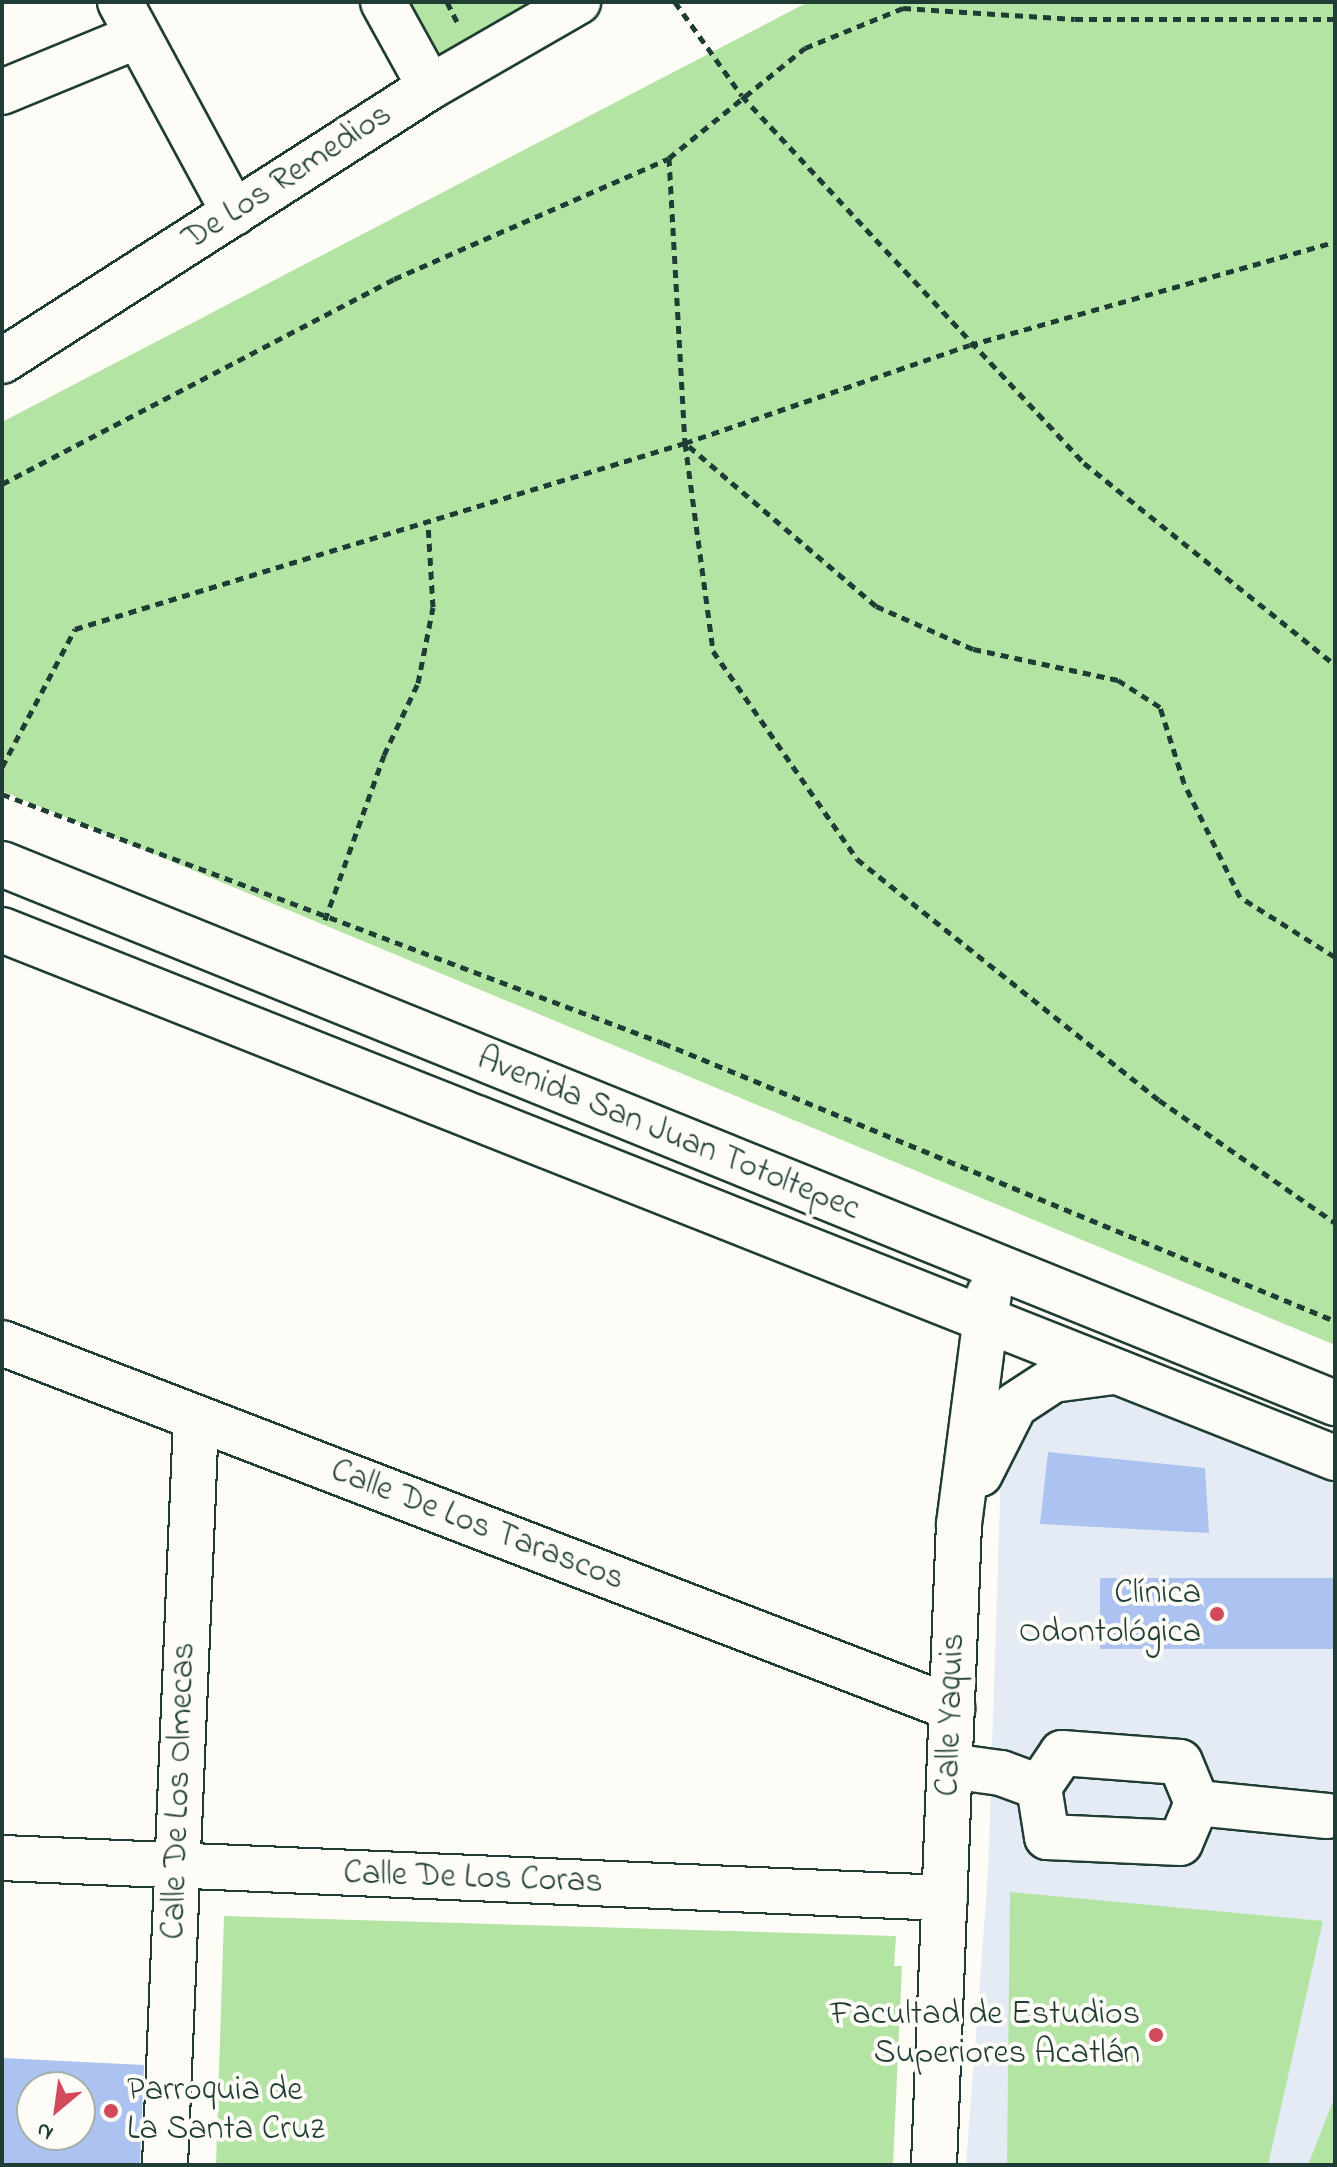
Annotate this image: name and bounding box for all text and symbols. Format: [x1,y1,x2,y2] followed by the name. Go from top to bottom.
[176,95,400,261] street label: De Los Remedios
[471,1039,865,1231] street label: Avenida San Juan Totoltepec
[324,1451,630,1601] street label: Calle De Los Tarascos
[1019,1574,1201,1654] place label: Clínica Odontológica
[1208,1605,1226,1623] marker: Clínica Odontológica
[929,1633,975,1797] street label: Calle Yaquis
[154,1642,206,1940] street label: Calle De Los Olmecas
[343,1854,603,1904] street label: Calle De Los Coras
[830,1995,1140,2074] place label: Facultad de Estudios Superiores Acatlán
[1147,2026,1165,2044] marker: Facultad de Estudios Superiores Acatlán
[16,2071,96,2151] north arrow
[127,2071,324,2150] place label: Parroquia de La Santa Cruz
[102,2102,120,2120] marker: Parroquia de La Santa Cruz
[31,2113,60,2148] text: N

